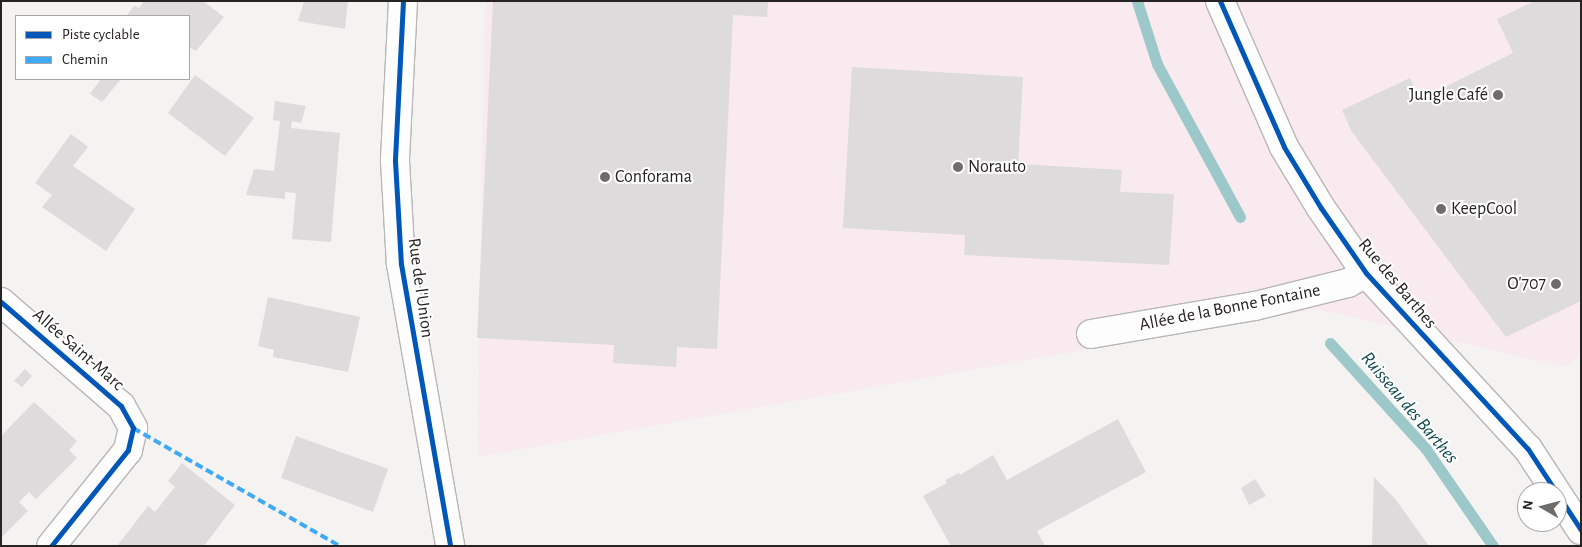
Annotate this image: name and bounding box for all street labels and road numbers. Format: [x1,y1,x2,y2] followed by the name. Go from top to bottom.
[1353,235,1441,333] street label: Rue des Barthes
[402,237,438,339] street label: Rue de l'Union
[1138,280,1322,336] street label: Allée de la Bonne Fontaine
[28,304,128,396] street label: Allée Saint-Marc

